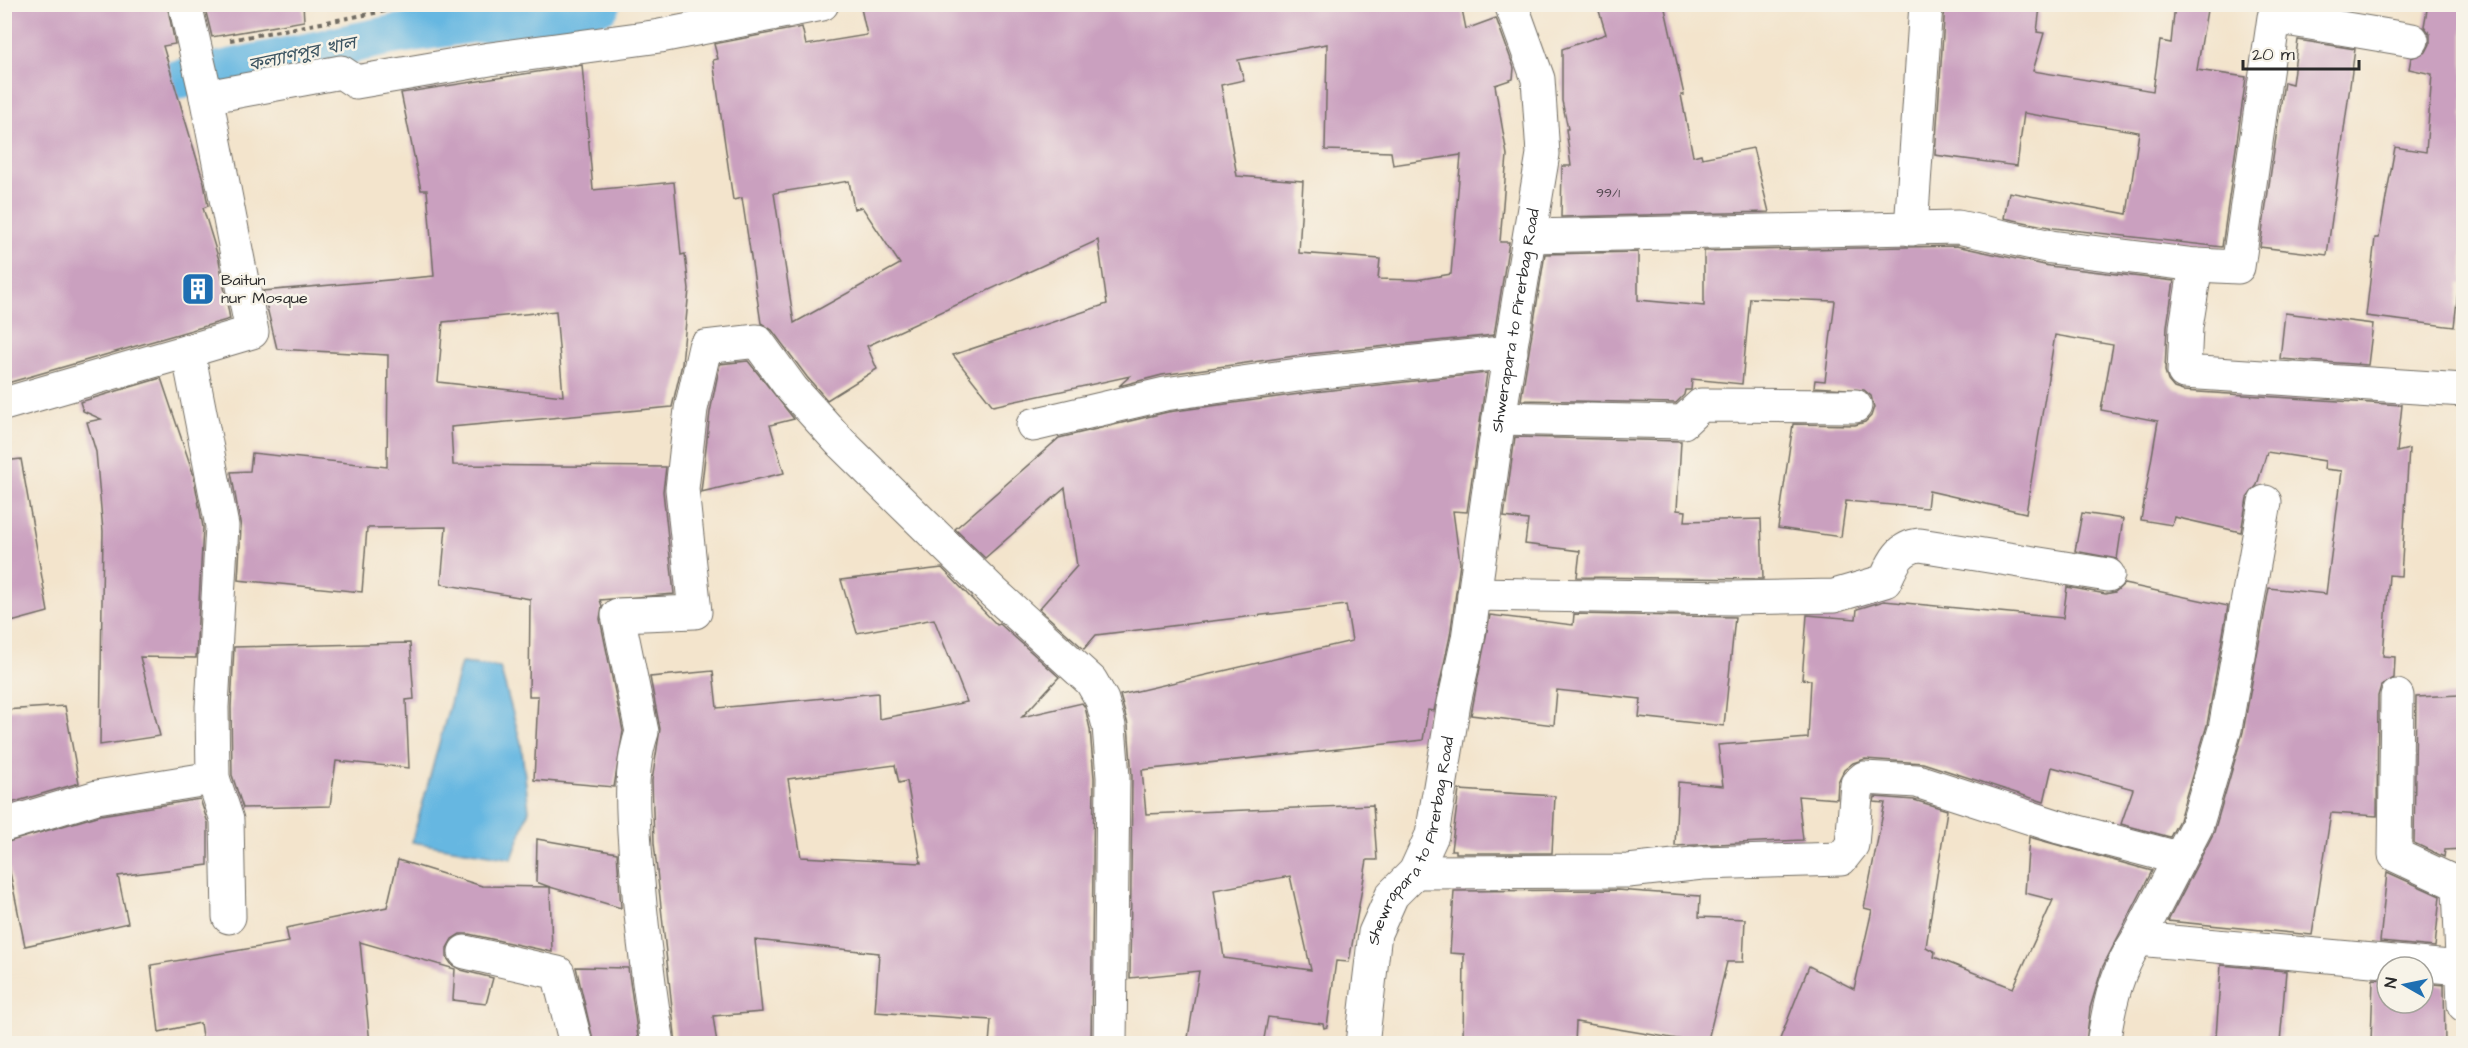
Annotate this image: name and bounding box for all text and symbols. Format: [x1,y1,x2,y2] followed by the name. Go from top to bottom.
[246,30,362,78] water label: কল্যাণপুর খাল
[2243,33,2358,71] scale bar
[2252,42,2295,67] text: 20 m
[1596,183,1620,203] house number: 99/1
[1486,207,1545,434] street label: Shwerapara to Pirerbag Road
[221,269,308,309] place label: Baitun nur Mosque
[180,271,216,307] building icon: Baitun nur Mosque
[1363,735,1459,946] street label: Shewrapara to Pirerbag Road
[2375,955,2435,1015] north arrow
[2380,976,2403,989] text: N

